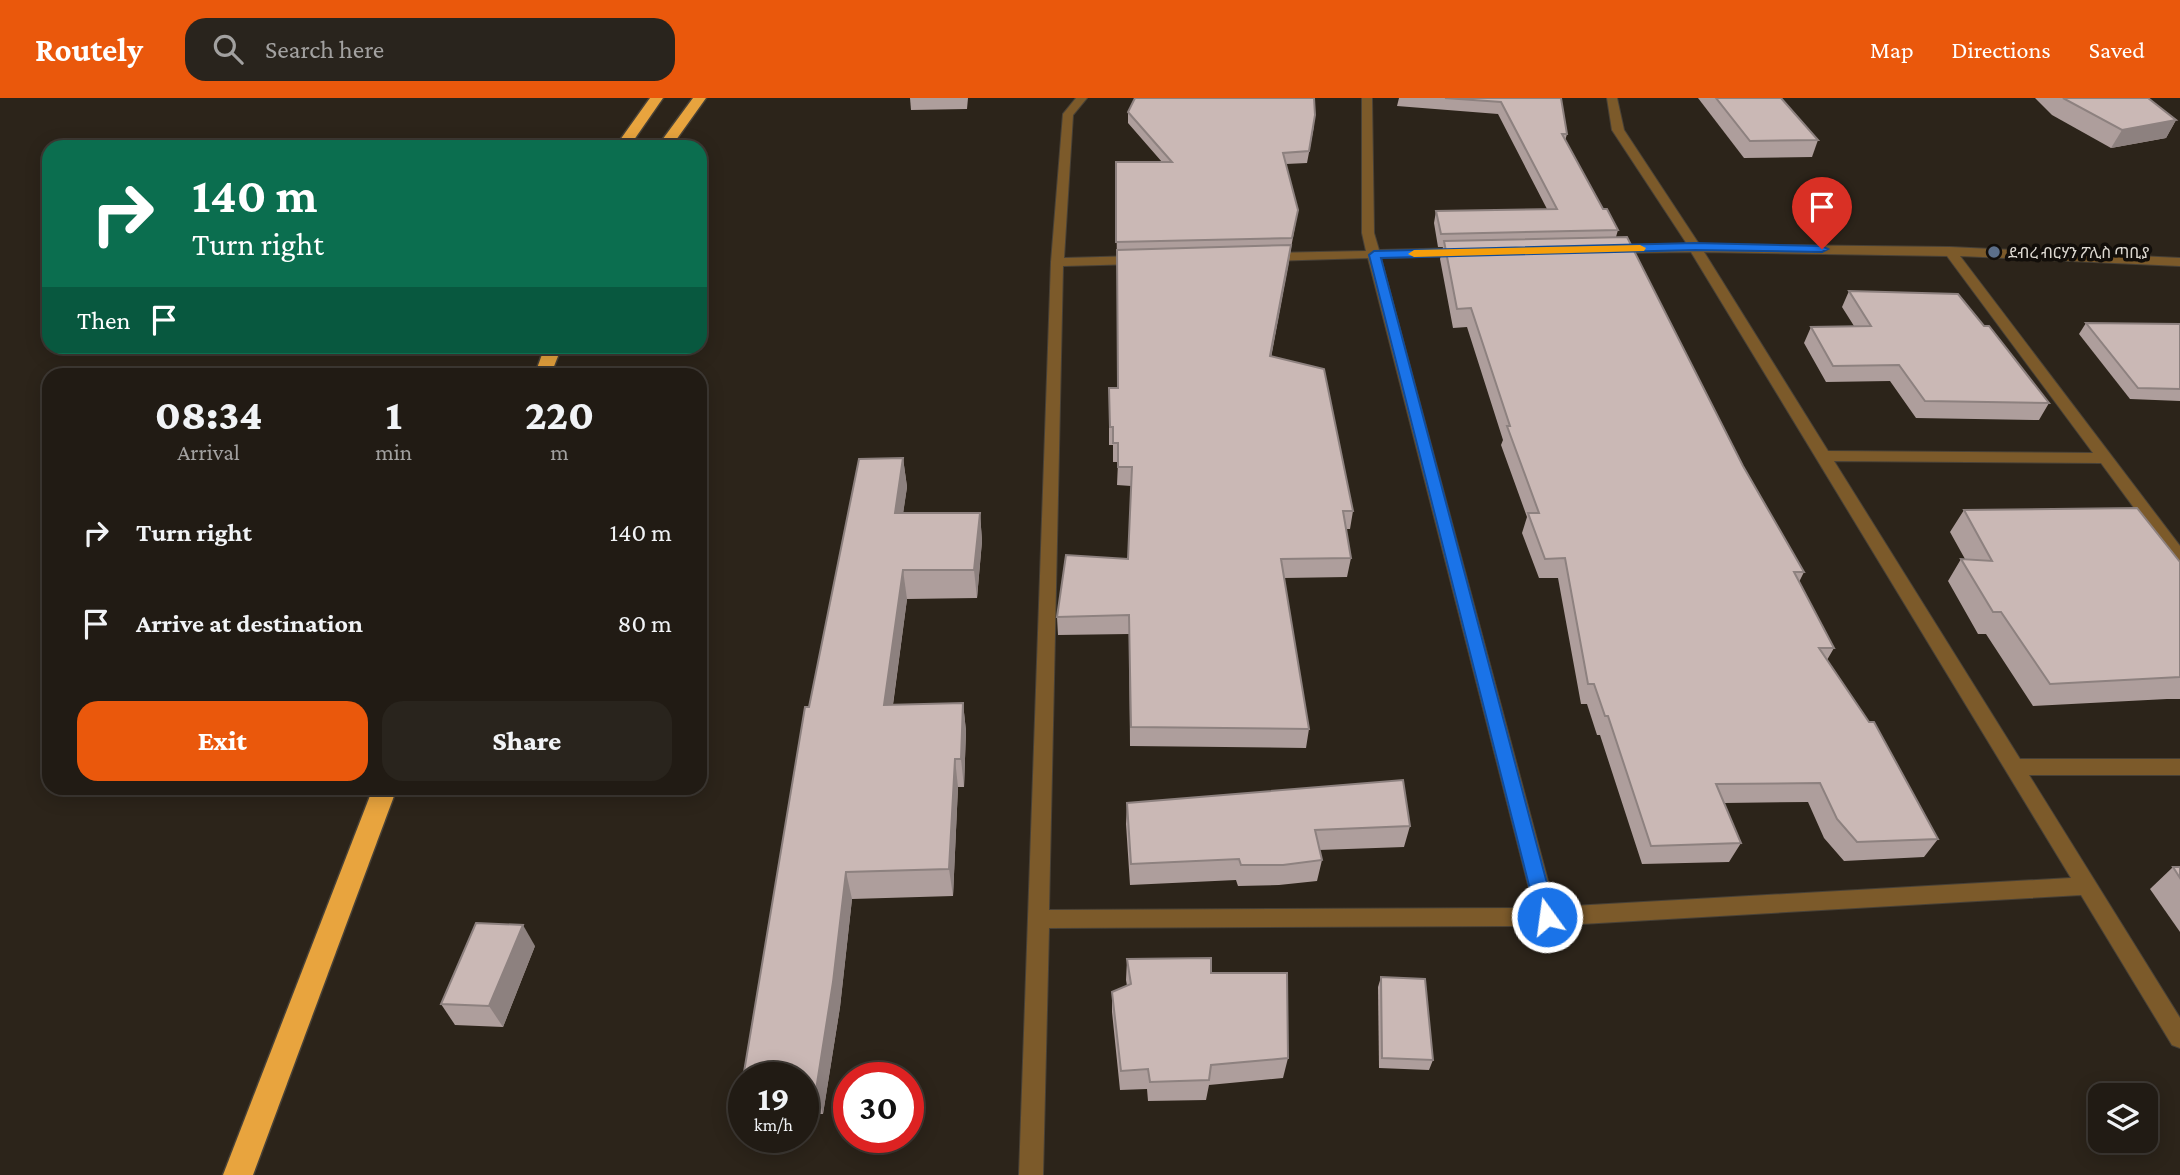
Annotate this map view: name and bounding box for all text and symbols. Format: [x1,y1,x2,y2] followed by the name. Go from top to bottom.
[185,18,675,81] search box
[209,30,247,68] icon: search
[35,31,143,68] text: Routely
[265,35,384,64] text: Search here
[1870,36,1914,63] text: Map
[1952,36,2051,63] text: Directions
[2089,36,2145,63] text: Saved
[77,168,168,259] icon: right
[192,168,317,223] text: 140 m
[1792,177,1852,249] pin
[1803,188,1841,226] icon: arrive
[192,226,324,262] text: Turn right
[1986,244,2002,260] marker: ደብረ ብርሃን ፖሊስ ጣቢያ
[2008,244,2150,261] place label: ደብረ ብርሃን ፖሊስ ጣቢያ
[145,301,183,339] icon: arrive
[77,306,131,335] text: Then
[155,391,262,438] text: 08:34
[385,391,402,438] text: 1
[525,391,594,438] text: 220
[177,439,240,465] text: Arrival
[375,439,412,465] text: min
[550,439,569,465] text: m
[77,514,115,552] icon: right
[136,518,252,547] text: Turn right
[610,518,672,547] text: 140 m
[77,605,115,643] icon: arrive
[136,609,363,638] text: Arrive at destination
[618,609,672,638] text: 80 m
[77,701,368,781] button: Exit
[382,701,672,781] button: Share
[1510,880,1584,954] position arrow
[833,1062,924,1153] speed limit sign: 30
[757,1079,790,1118] text: 19
[2088,1083,2158,1153] map controls
[2088,1083,2158,1153] button: layers
[754,1115,793,1135] text: km/h

